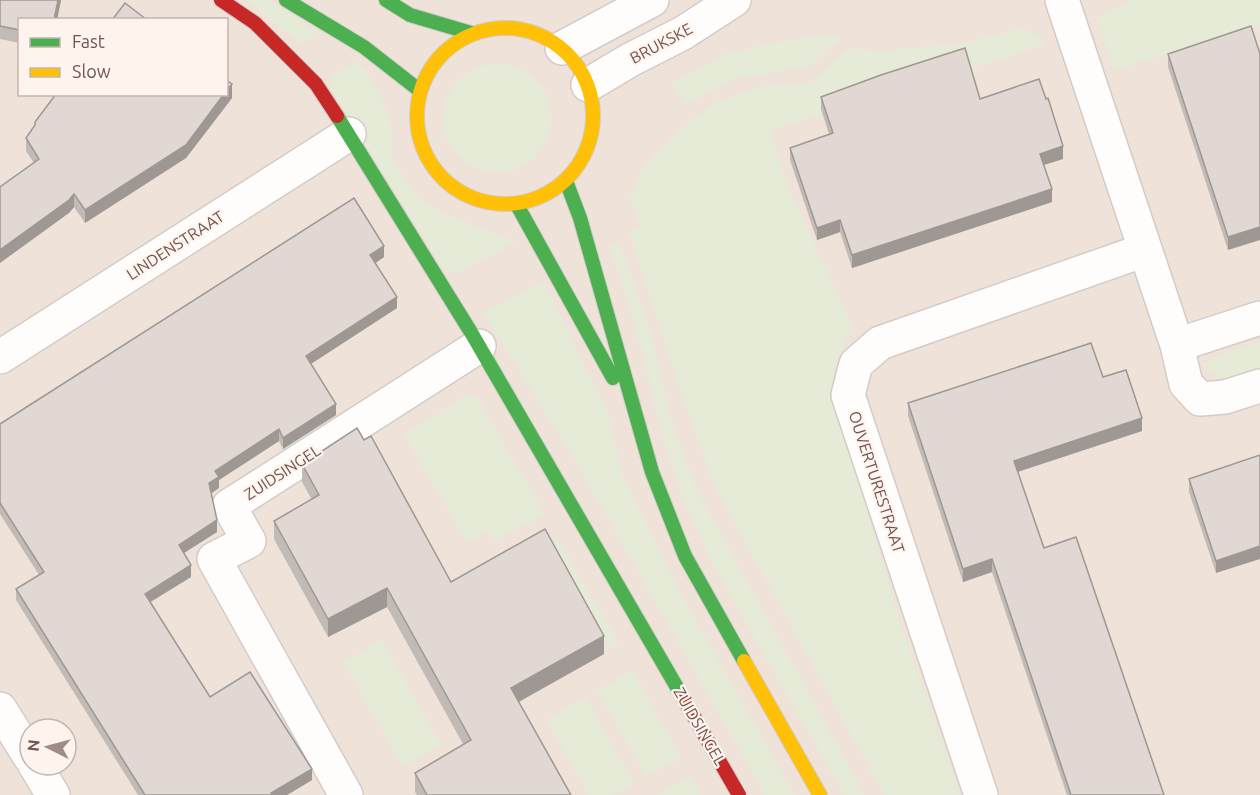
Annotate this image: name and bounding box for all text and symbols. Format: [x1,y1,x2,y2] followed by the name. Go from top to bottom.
[18,18,228,96] legend
[627,19,695,67] street label: BRUKSKE
[72,31,105,51] text: Fast
[72,61,111,81] text: Slow
[123,207,227,283] street label: LINDENSTRAAT
[846,409,908,555] street label: OUVERTURESTRAAT
[241,441,323,503] street label: ZUIDSINGEL
[670,684,730,768] street label: ZUIDSINGEL
[18,717,78,777] north arrow
[24,739,43,752] text: N

